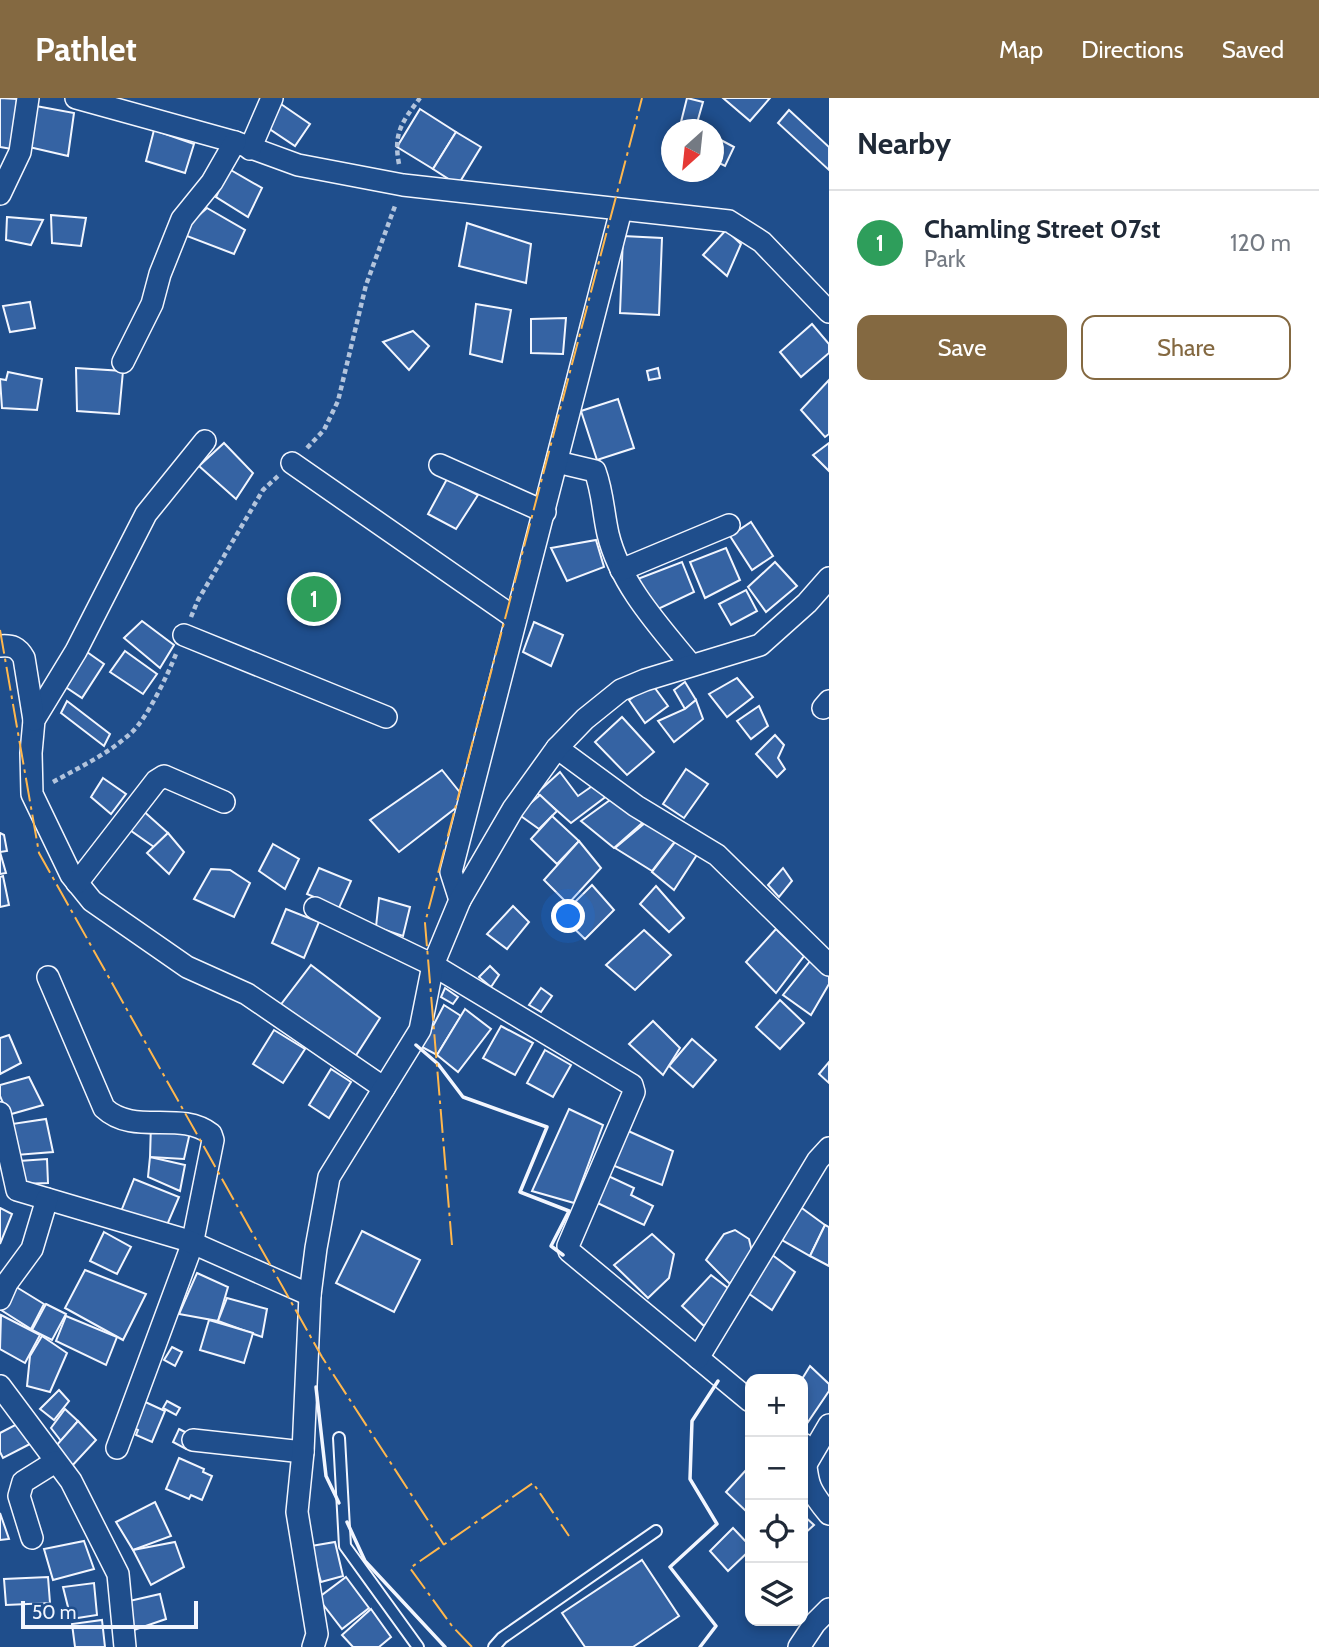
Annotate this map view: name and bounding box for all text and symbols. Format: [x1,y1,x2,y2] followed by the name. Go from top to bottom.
[35,29,137,69] text: Pathlet
[999,35,1043,64] text: Map
[1081,35,1184,64] text: Directions
[1222,35,1284,64] text: Saved
[661,119,724,182] north arrow
[857,125,951,162] text: Nearby
[924,213,1160,245] text: Chamling Street 07st
[876,229,884,257] text: 1
[1230,229,1291,257] text: 120 m
[924,245,965,273] text: Park
[857,315,1067,380] button: Save
[1081,315,1291,380] button: Share
[291,573,337,625] pin: 1
[551,899,585,933] your location
[745,1374,808,1626] map controls
[745,1374,808,1437] button: +
[745,1437,808,1500] button: −
[745,1500,808,1563] button: locate
[745,1563,808,1626] button: layers
[21,1598,198,1630] scale bar
[32,1601,76,1624] text: 50 m

